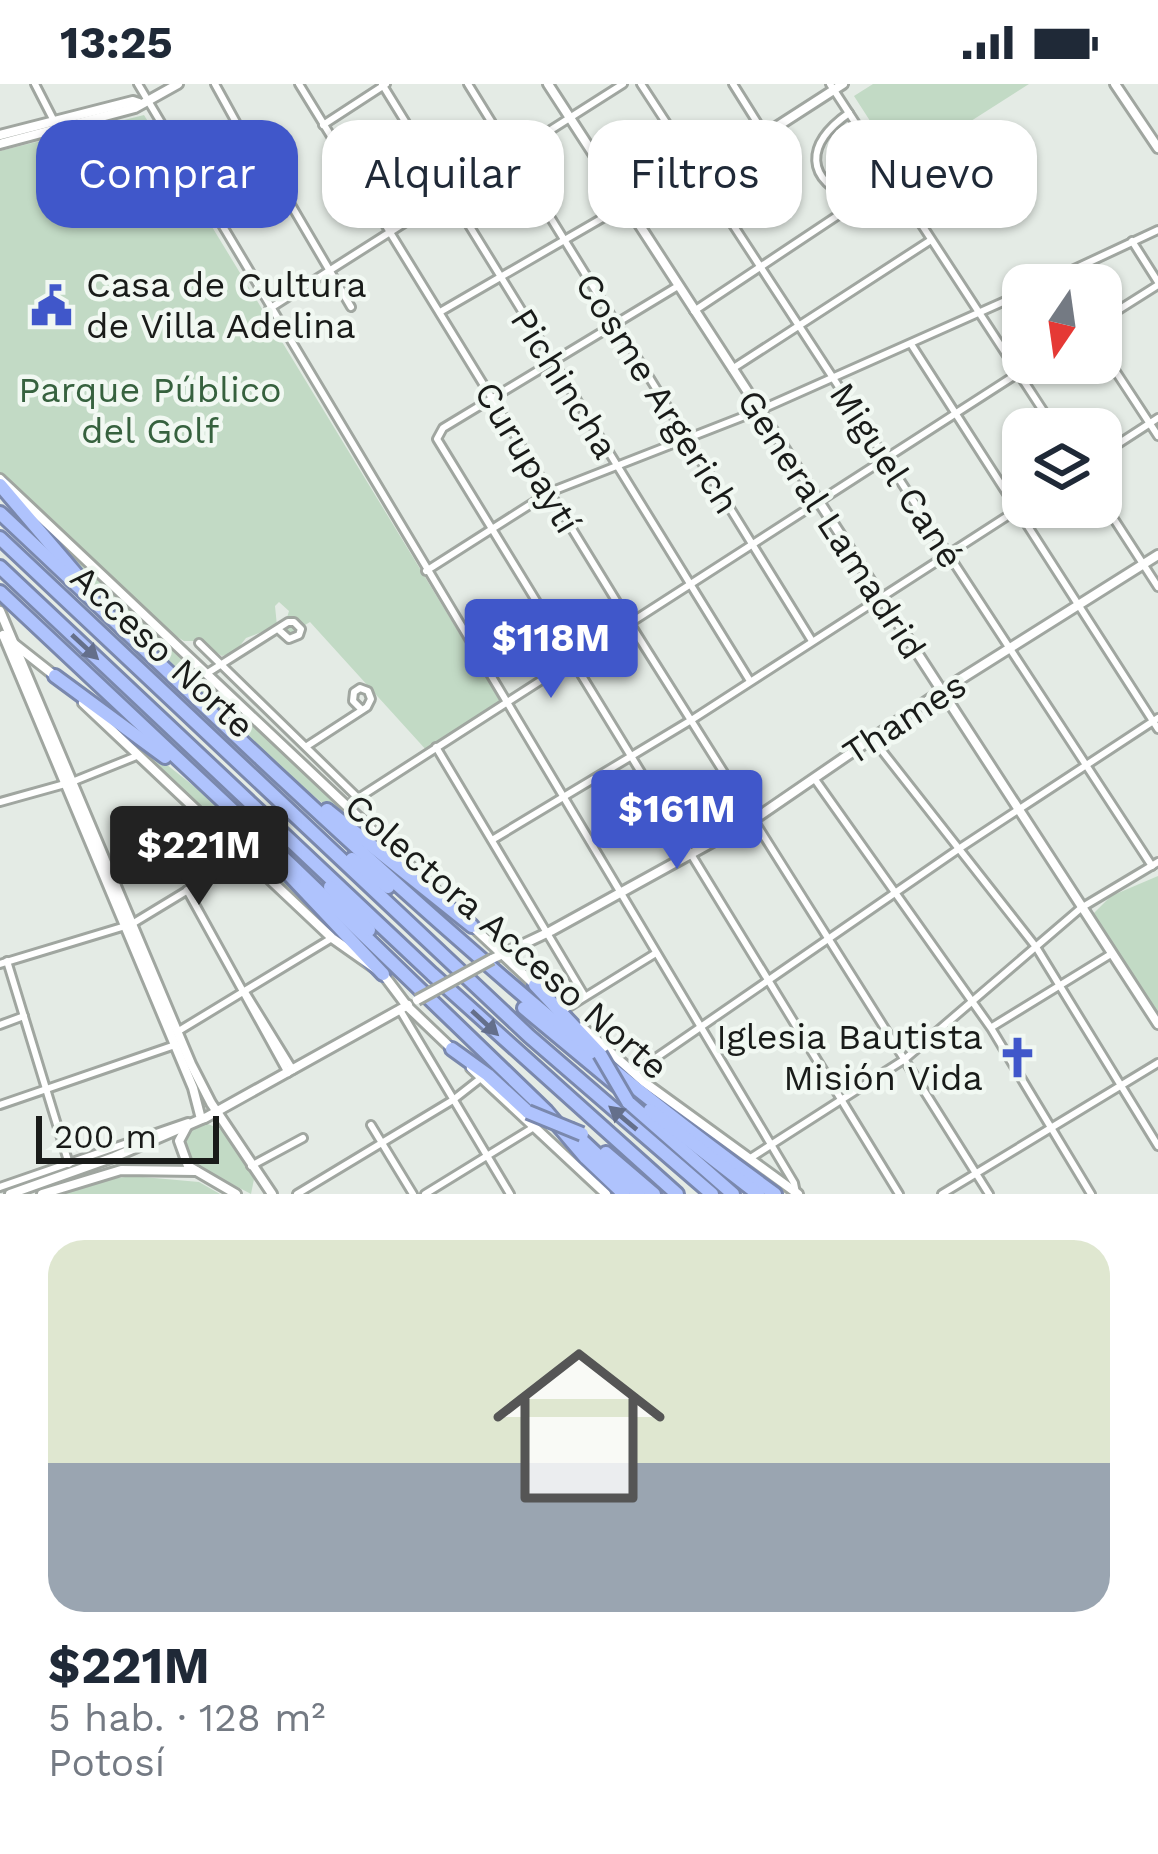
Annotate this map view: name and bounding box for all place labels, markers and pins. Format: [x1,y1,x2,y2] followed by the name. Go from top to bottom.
[86,264,367,347] place label: Casa de Cultura de Villa Adelina
[29,282,75,328] public building icon: Casa de Cultura de Villa Adelina
[467,599,635,701] pin: $118M
[593,770,761,872] pin: $161M
[115,806,283,908] pin: $221M
[716,1016,983,1099] place label: Iglesia Bautista Misión Vida
[994,1034,1040,1080] church icon: Iglesia Bautista Misión Vida

